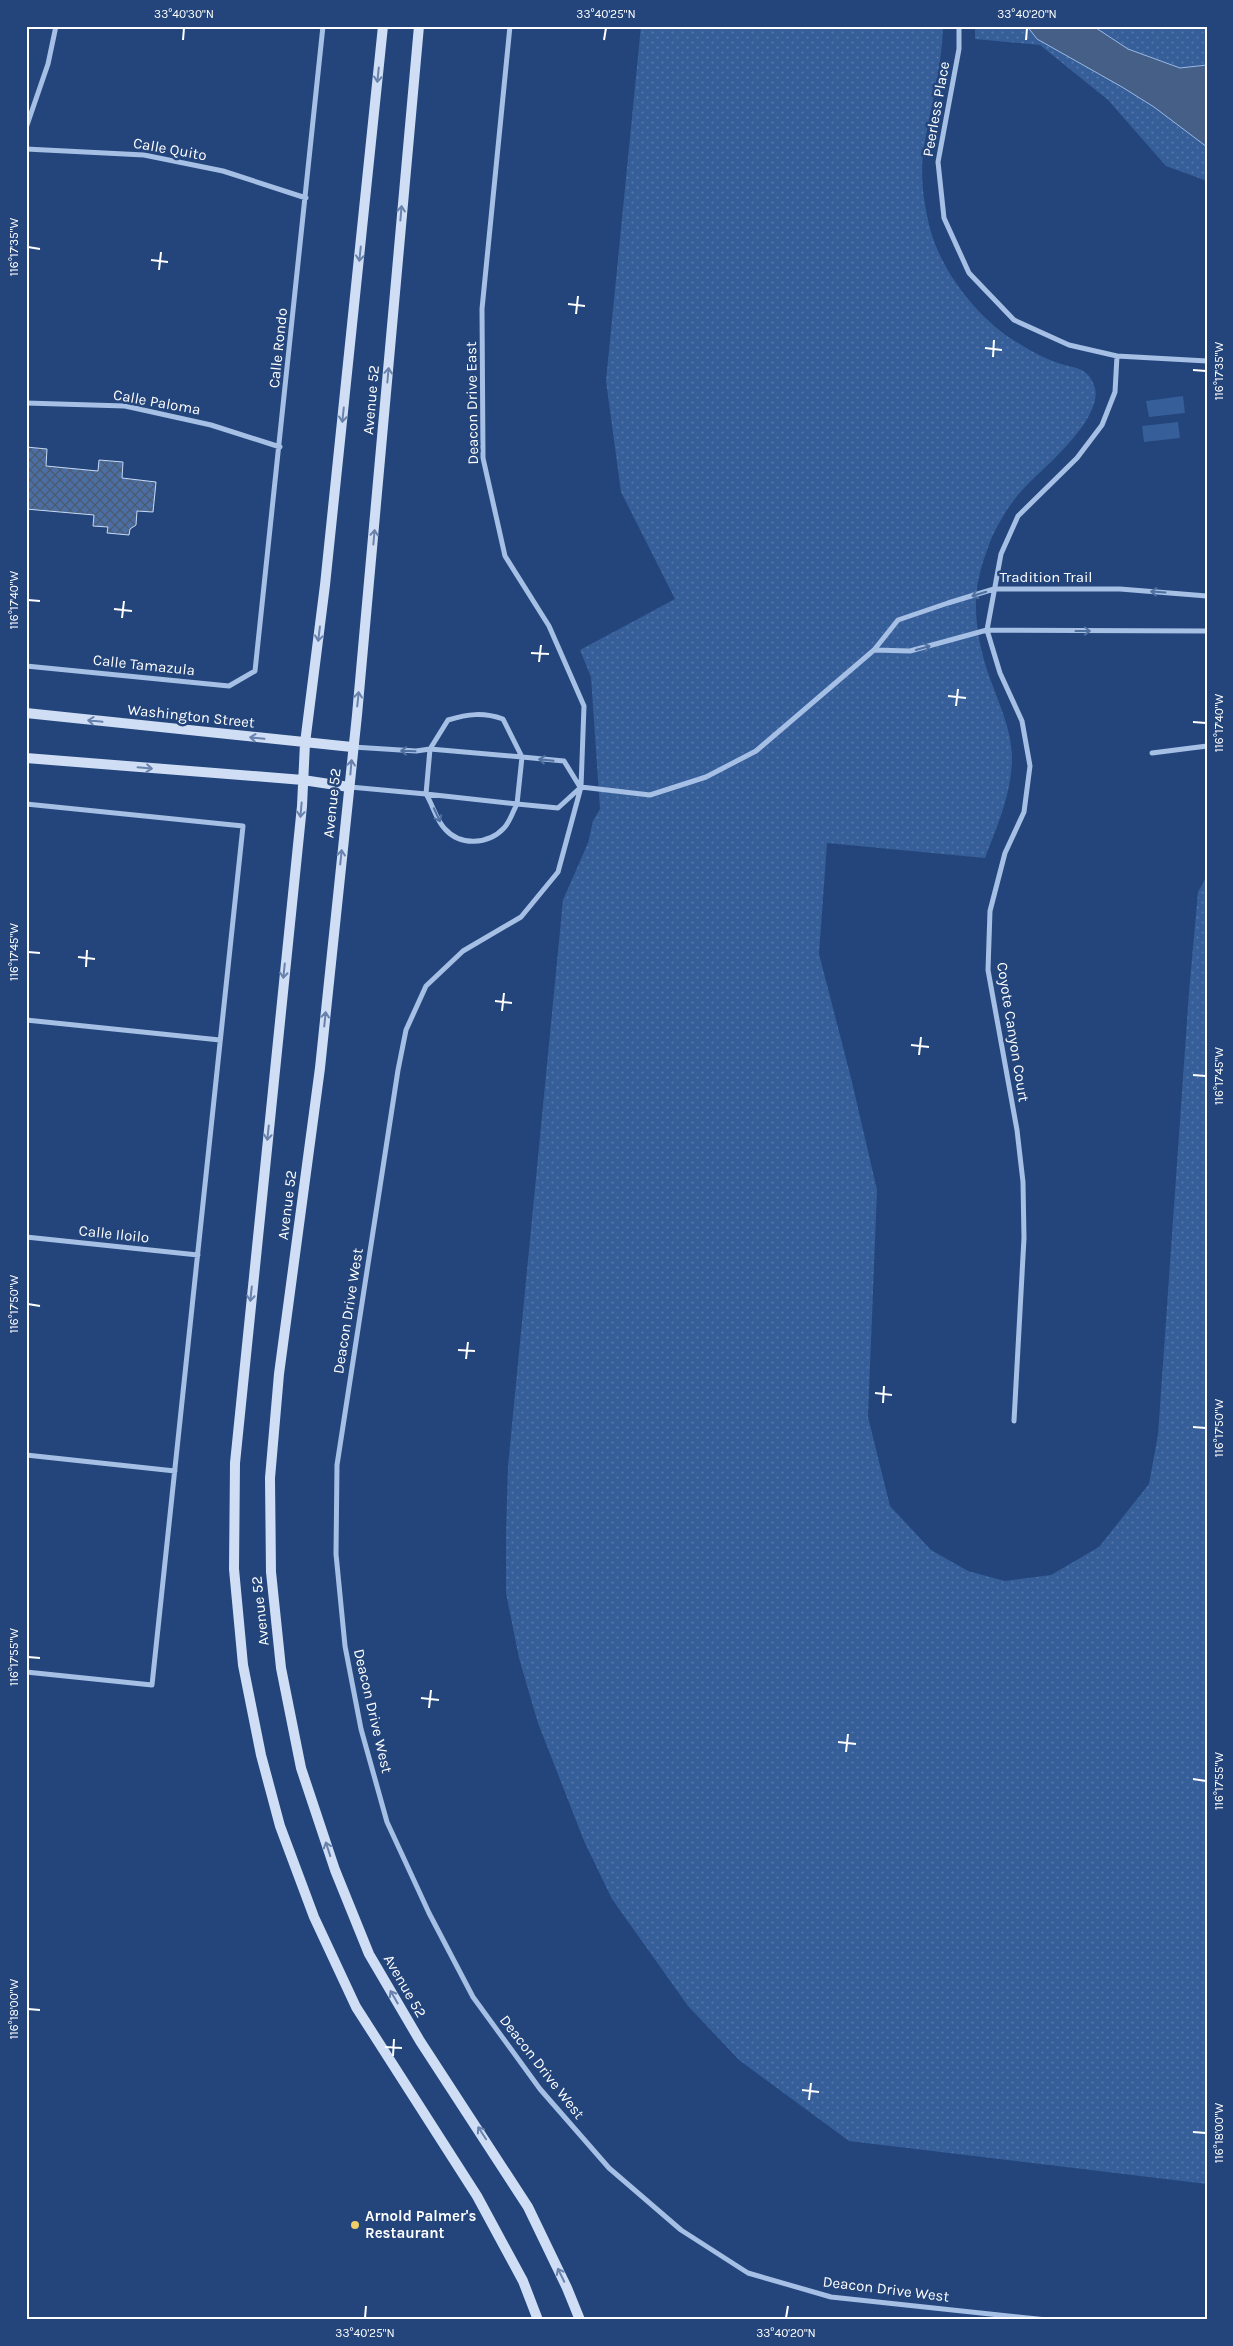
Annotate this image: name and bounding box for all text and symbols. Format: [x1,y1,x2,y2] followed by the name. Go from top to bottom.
[154,7,214,21] text: 33°40'30"N
[576,7,636,21] text: 33°40'25"N
[997,7,1057,21] text: 33°40'20"N
[919,60,953,158] street label: Peerless Place
[373,66,383,82] one-way arrow
[132,134,208,164] street label: Calle Quito
[396,206,406,222] one-way arrow
[7,218,21,276] text: 116°17'35"W
[355,246,365,262] one-way arrow
[265,307,291,389] street label: Calle Rondo
[462,341,482,465] street label: Deacon Drive East
[1212,342,1226,400] text: 116°17'35"W
[359,364,383,436] street label: Avenue 52
[383,368,392,384] one-way arrow
[112,385,202,419] street label: Calle Paloma
[338,407,348,423] one-way arrow
[369,529,379,545] one-way arrow
[999,568,1093,586] street label: Tradition Trail
[7,571,21,629] text: 116°17'40"W
[1150,588,1166,597] one-way arrow
[971,589,987,599] one-way arrow
[314,625,324,641] one-way arrow
[1075,626,1091,635] one-way arrow
[914,642,930,652] one-way arrow
[92,651,196,679] street label: Calle Tamazula
[353,691,363,707] one-way arrow
[1212,694,1226,752] text: 116°17'40"W
[127,700,256,732] street label: Washington Street
[87,716,103,725] one-way arrow
[249,733,265,743] one-way arrow
[400,746,416,755] one-way arrow
[538,755,554,765] one-way arrow
[346,759,355,775] one-way arrow
[136,763,152,773] one-way arrow
[319,767,345,839] street label: Avenue 52
[297,801,306,817] one-way arrow
[433,807,443,822] one-way arrow
[336,850,346,866] one-way arrow
[7,923,21,981] text: 116°17'45"W
[993,961,1033,1104] street label: Coyote Canyon Court
[280,963,289,979] one-way arrow
[320,1011,329,1027] one-way arrow
[1212,1047,1226,1105] text: 116°17'45"W
[263,1125,273,1141] one-way arrow
[274,1169,300,1241] street label: Avenue 52
[78,1221,150,1247] street label: Calle Iloilo
[329,1246,367,1375] street label: Deacon Drive West
[7,1275,21,1333] text: 116°17'50"W
[246,1286,256,1302] one-way arrow
[1212,1399,1226,1457] text: 116°17'50"W
[247,1575,273,1647] street label: Avenue 52
[7,1628,21,1686] text: 116°17'55"W
[350,1647,396,1775] street label: Deacon Drive West
[1212,1752,1226,1810] text: 116°17'55"W
[322,1841,332,1857] one-way arrow
[380,1951,430,2021] street label: Avenue 52
[7,1978,21,2039] text: 116°18'00"W
[389,1989,399,2004] one-way arrow
[496,2011,588,2123] street label: Deacon Drive West
[1212,2102,1226,2163] text: 116°18'00"W
[476,2127,486,2141] one-way arrow
[365,2207,476,2242] place label: Arnold Palmer's Restaurant
[349,2219,361,2231] marker: Arnold Palmer's Restaurant
[556,2268,565,2283] one-way arrow
[822,2272,951,2306] street label: Deacon Drive West
[335,2326,395,2340] text: 33°40'25"N
[756,2326,816,2340] text: 33°40'20"N

